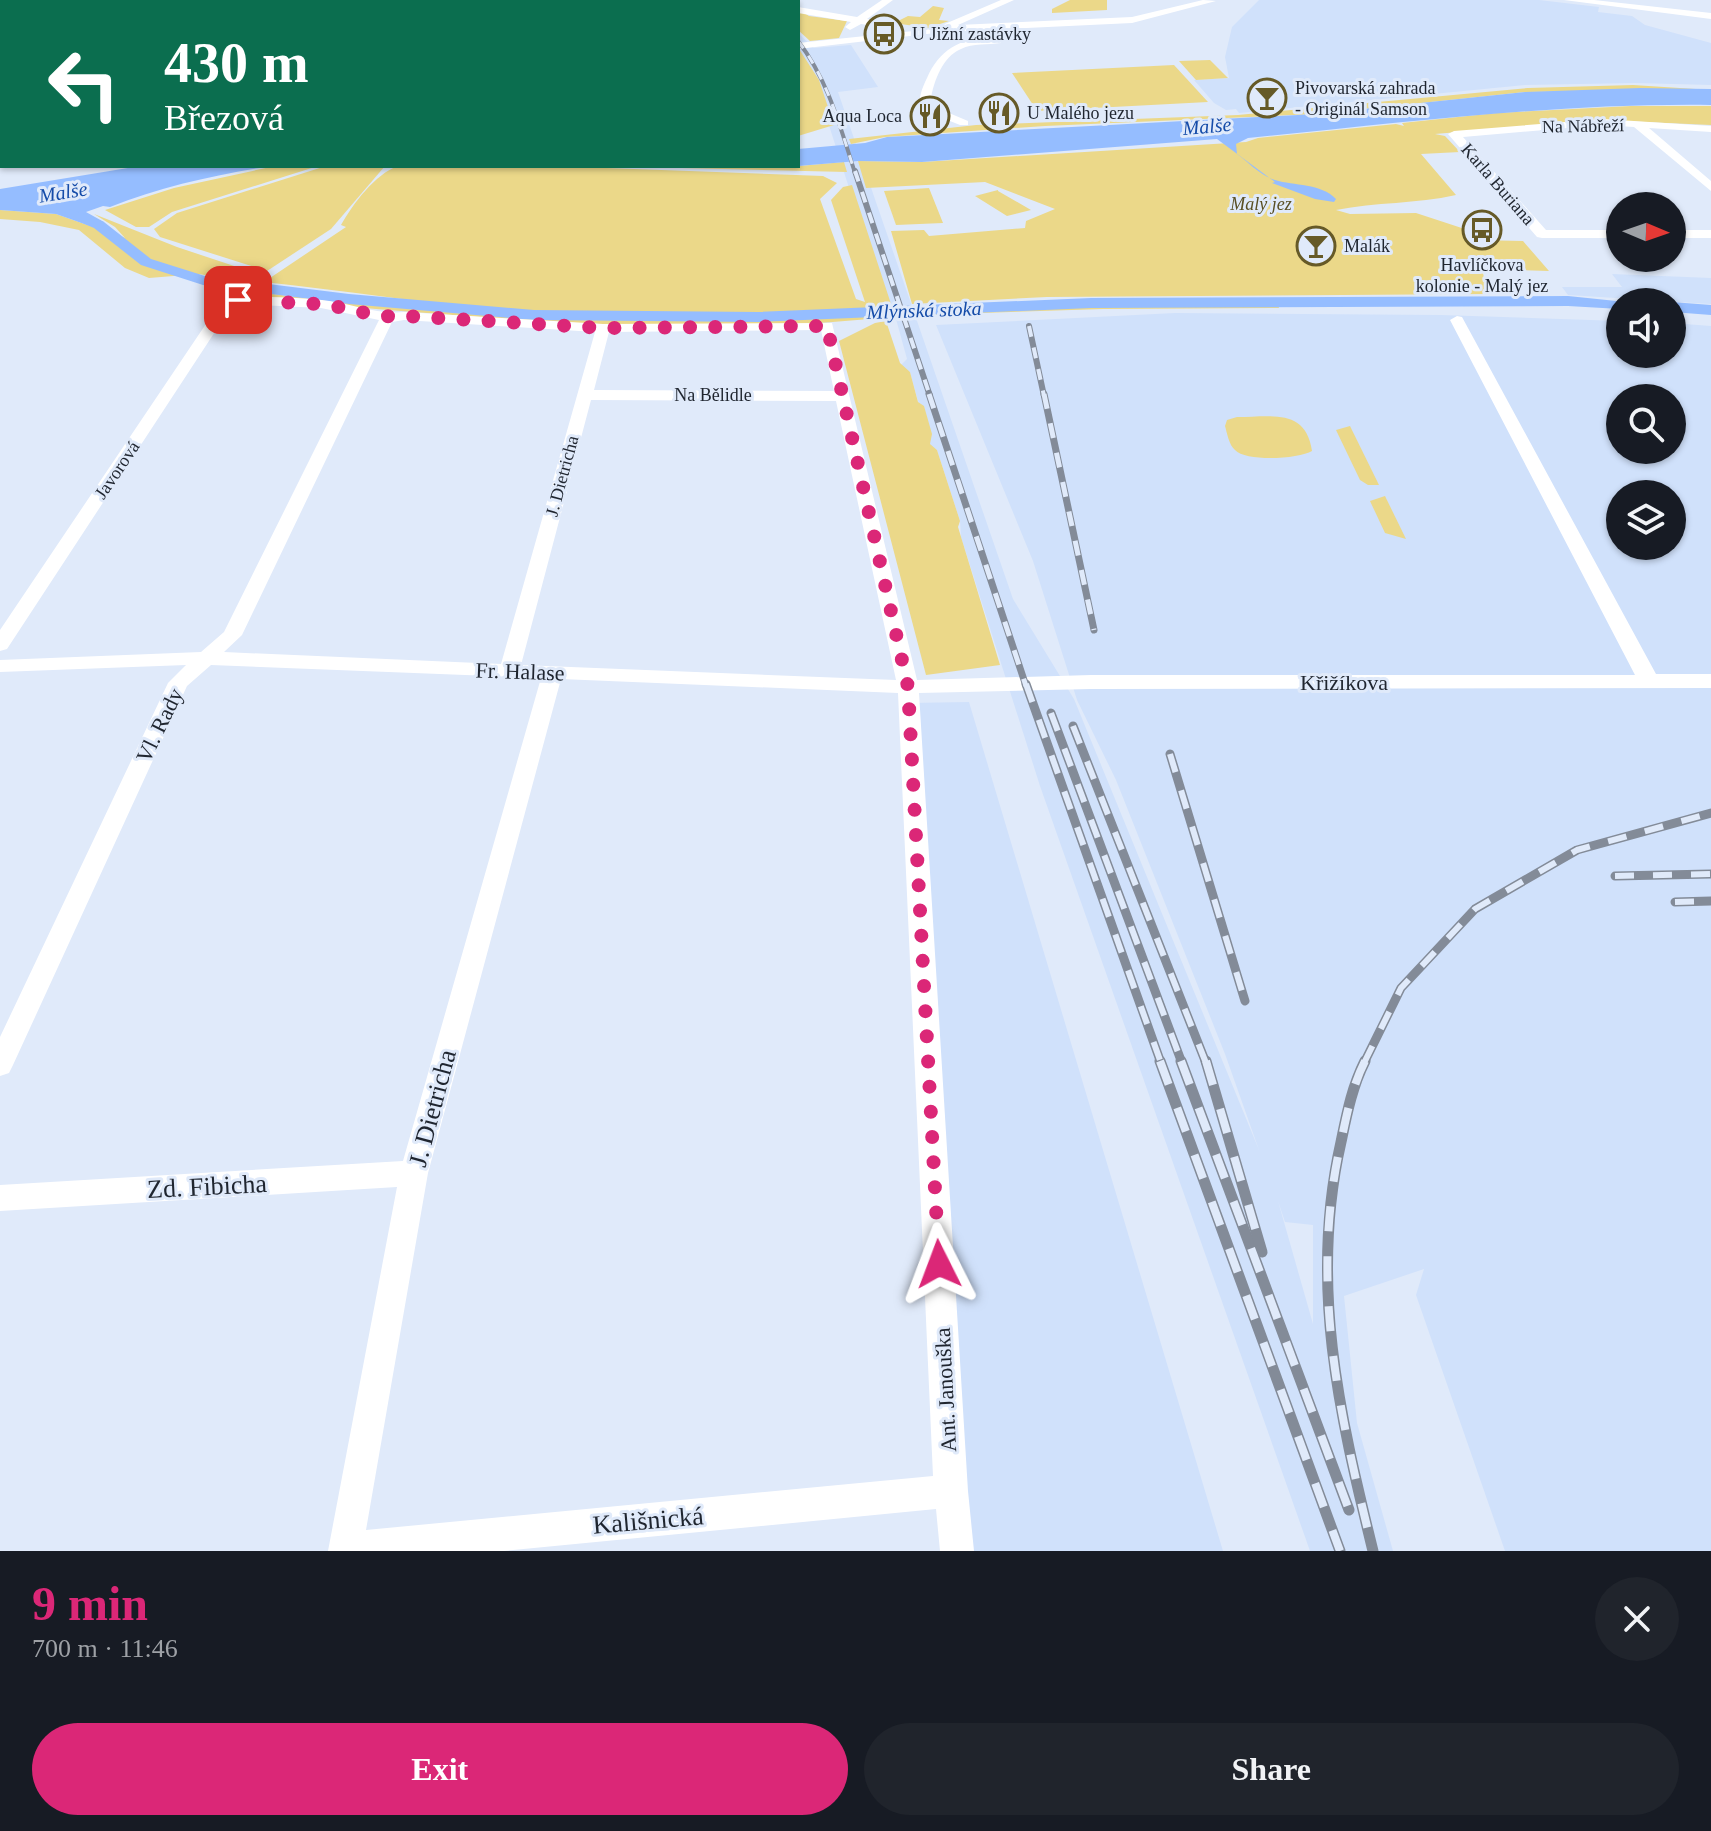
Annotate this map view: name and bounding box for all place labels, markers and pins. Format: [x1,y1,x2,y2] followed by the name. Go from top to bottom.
[863,13,905,55] bus stop icon: U Jižní zastávky
[912,24,1031,44] place label: U Jižní zastávky
[1246,77,1288,119] bar icon: Pivovarská zahrada - Originál Samson
[1295,78,1435,119] place label: Pivovarská zahrada - Originál Samson
[978,92,1020,134] restaurant icon: U Malého jezu
[909,95,951,137] restaurant icon: Aqua Loca
[1027,103,1134,123] place label: U Malého jezu
[823,106,902,126] place label: Aqua Loca
[1461,209,1503,251] bus stop icon: Havlíčkova kolonie - Malý jez
[1295,225,1337,267] bar icon: Malák
[1344,236,1390,256] place label: Malák
[1416,255,1548,296] place label: Havlíčkova kolonie - Malý jez
[204,266,272,334] pin

